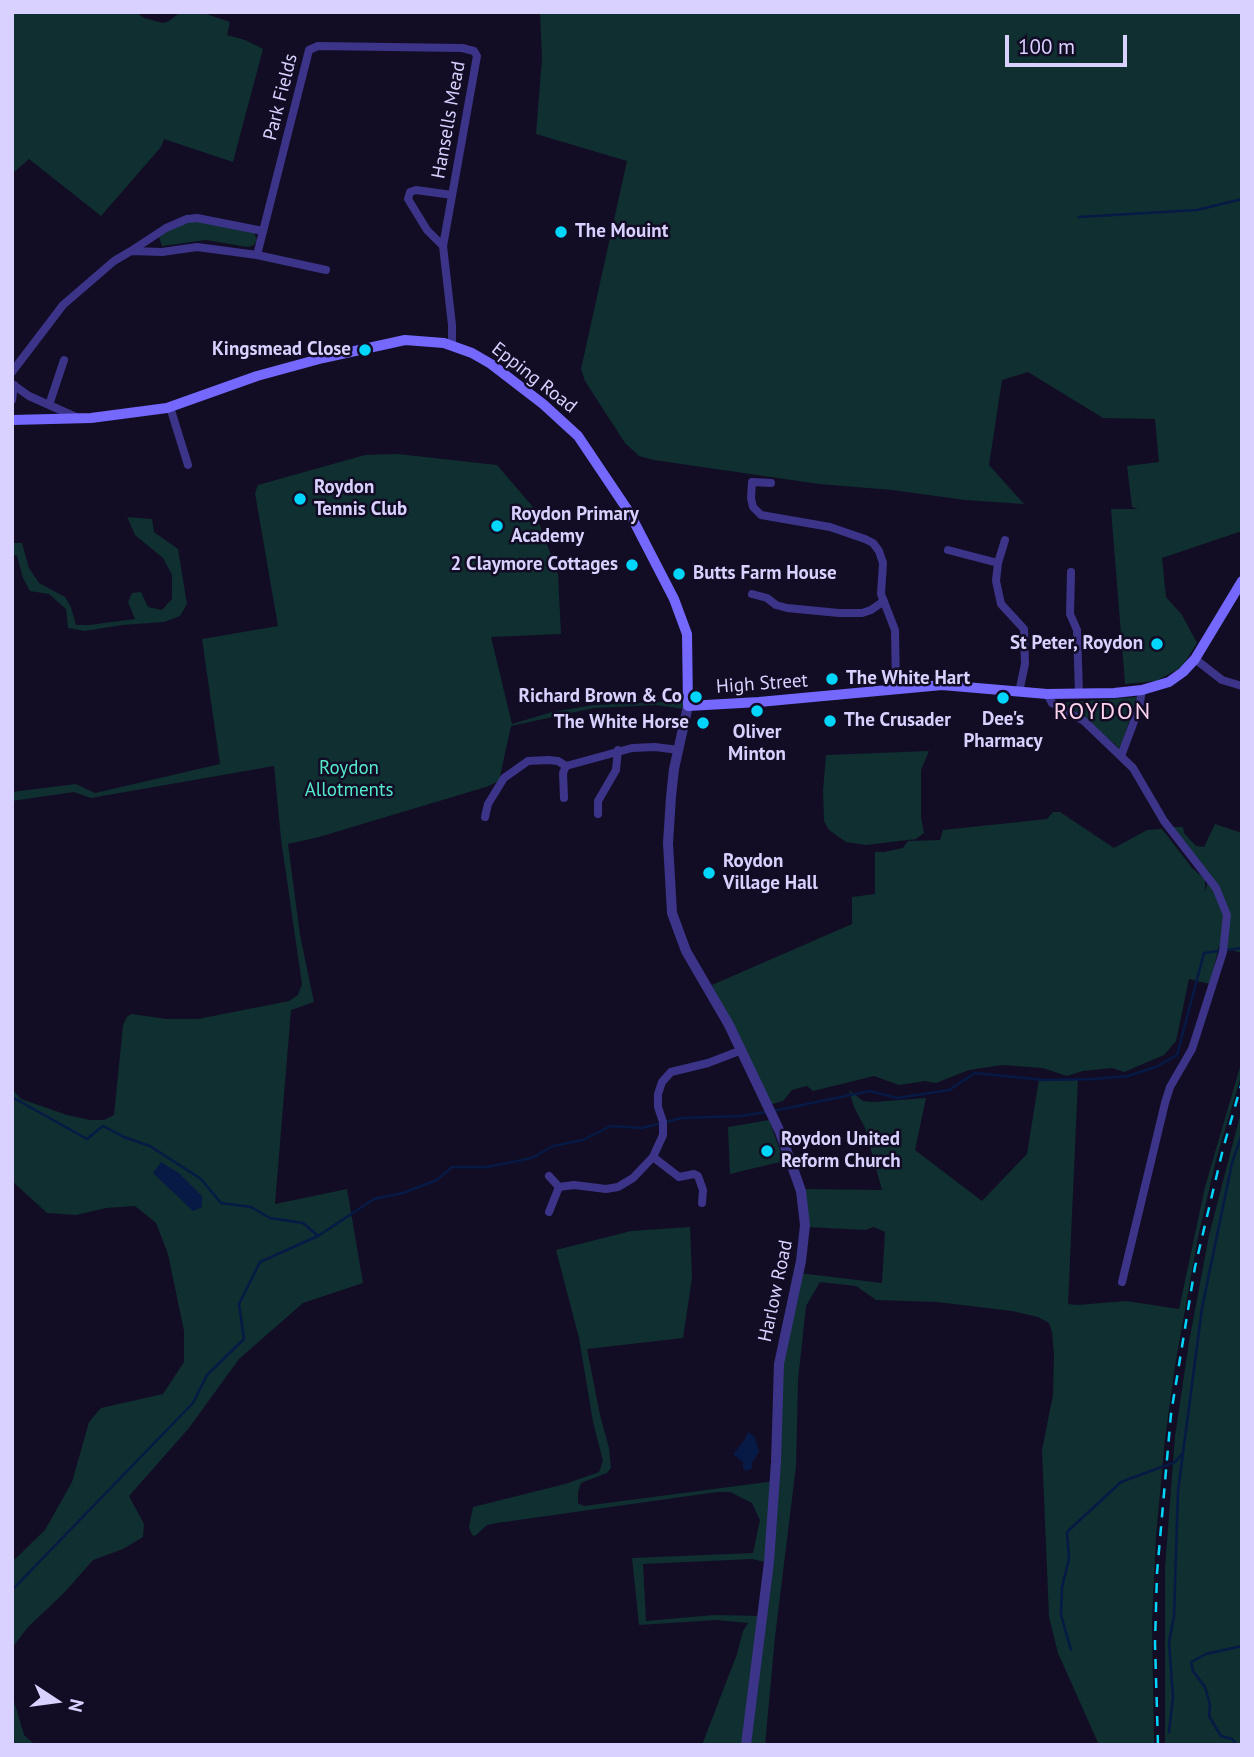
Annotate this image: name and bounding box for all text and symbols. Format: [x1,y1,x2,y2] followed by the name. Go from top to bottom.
[1009,21,1132,65] scale bar
[1018,33,1075,60] text: 100 m
[259,51,303,143] street label: Park Fields
[427,60,471,180] street label: Hansells Mead
[575,221,668,243] place label: The Mouint
[553,224,569,240] marker: The Mouint
[487,338,581,418] street label: Epping Road
[212,339,351,361] place label: Kingsmead Close
[357,342,373,358] marker: Kingsmead Close
[314,477,407,521] place label: Roydon Tennis Club
[292,491,308,507] marker: Roydon Tennis Club
[511,504,639,548] place label: Roydon Primary Academy
[489,518,505,534] marker: Roydon Primary Academy
[451,554,618,576] place label: 2 Claymore Cottages
[624,557,640,573] marker: 2 Claymore Cottages
[693,563,837,585] place label: Butts Farm House
[671,566,687,582] marker: Butts Farm House
[1010,633,1143,655] place label: St Peter, Roydon
[1149,636,1165,652] marker: St Peter, Roydon
[846,668,970,690] place label: The White Hart
[715,669,809,699] street label: High Street
[824,671,840,687] marker: The White Hart
[519,686,682,708] place label: Richard Brown & Co
[688,689,704,705] marker: Richard Brown & Co
[995,690,1011,706] marker: Dee's Pharmacy
[1054,698,1152,726] district label: ROYDON
[749,703,765,719] marker: Oliver Minton
[963,709,1043,753] place label: Dee's Pharmacy
[844,710,951,732] place label: The Crusader
[554,712,689,734] place label: The White Horse
[822,713,838,729] marker: The Crusader
[695,715,711,731] marker: The White Horse
[728,722,786,766] place label: Oliver Minton
[305,758,393,802] park label: Roydon Allotments
[723,851,818,895] place label: Roydon Village Hall
[701,865,717,881] marker: Roydon Village Hall
[781,1129,901,1173] place label: Roydon United Reform Church
[759,1143,775,1159] marker: Roydon United Reform Church
[754,1238,798,1344] street label: Harlow Road
[21,1666,91,1736] north arrow
[63,1697,90,1714] text: N

